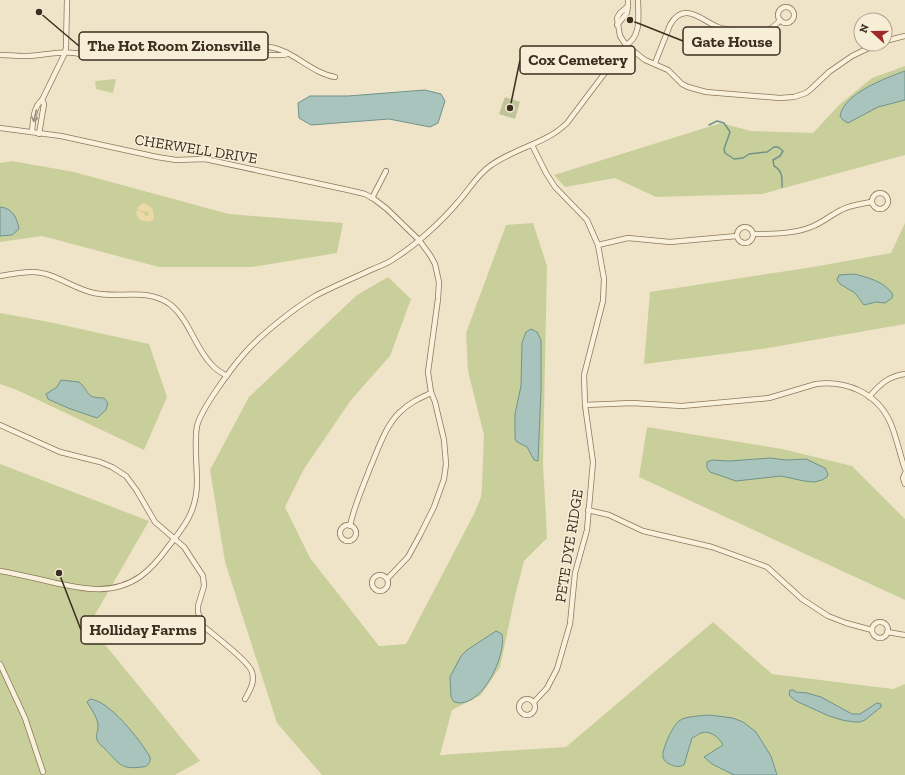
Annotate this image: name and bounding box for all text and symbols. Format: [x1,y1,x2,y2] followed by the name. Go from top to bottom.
[853,12,893,52] north arrow
[857,22,872,35] text: N
[683,27,780,55] callout: Gate House
[79,32,268,60] callout: The Hot Room Zionsville
[692,32,773,51] text: Gate House
[87,36,261,55] text: The Hot Room Zionsville
[520,46,635,74] callout: Cox Cemetery
[528,50,628,69] text: Cox Cemetery
[30,109,38,122] one-way arrow
[133,130,259,168] street label: CHERWELL DRIVE
[551,488,587,604] street label: PETE DYE RIDGE
[81,616,205,644] callout: Holliday Farms
[89,620,197,639] text: Holliday Farms

